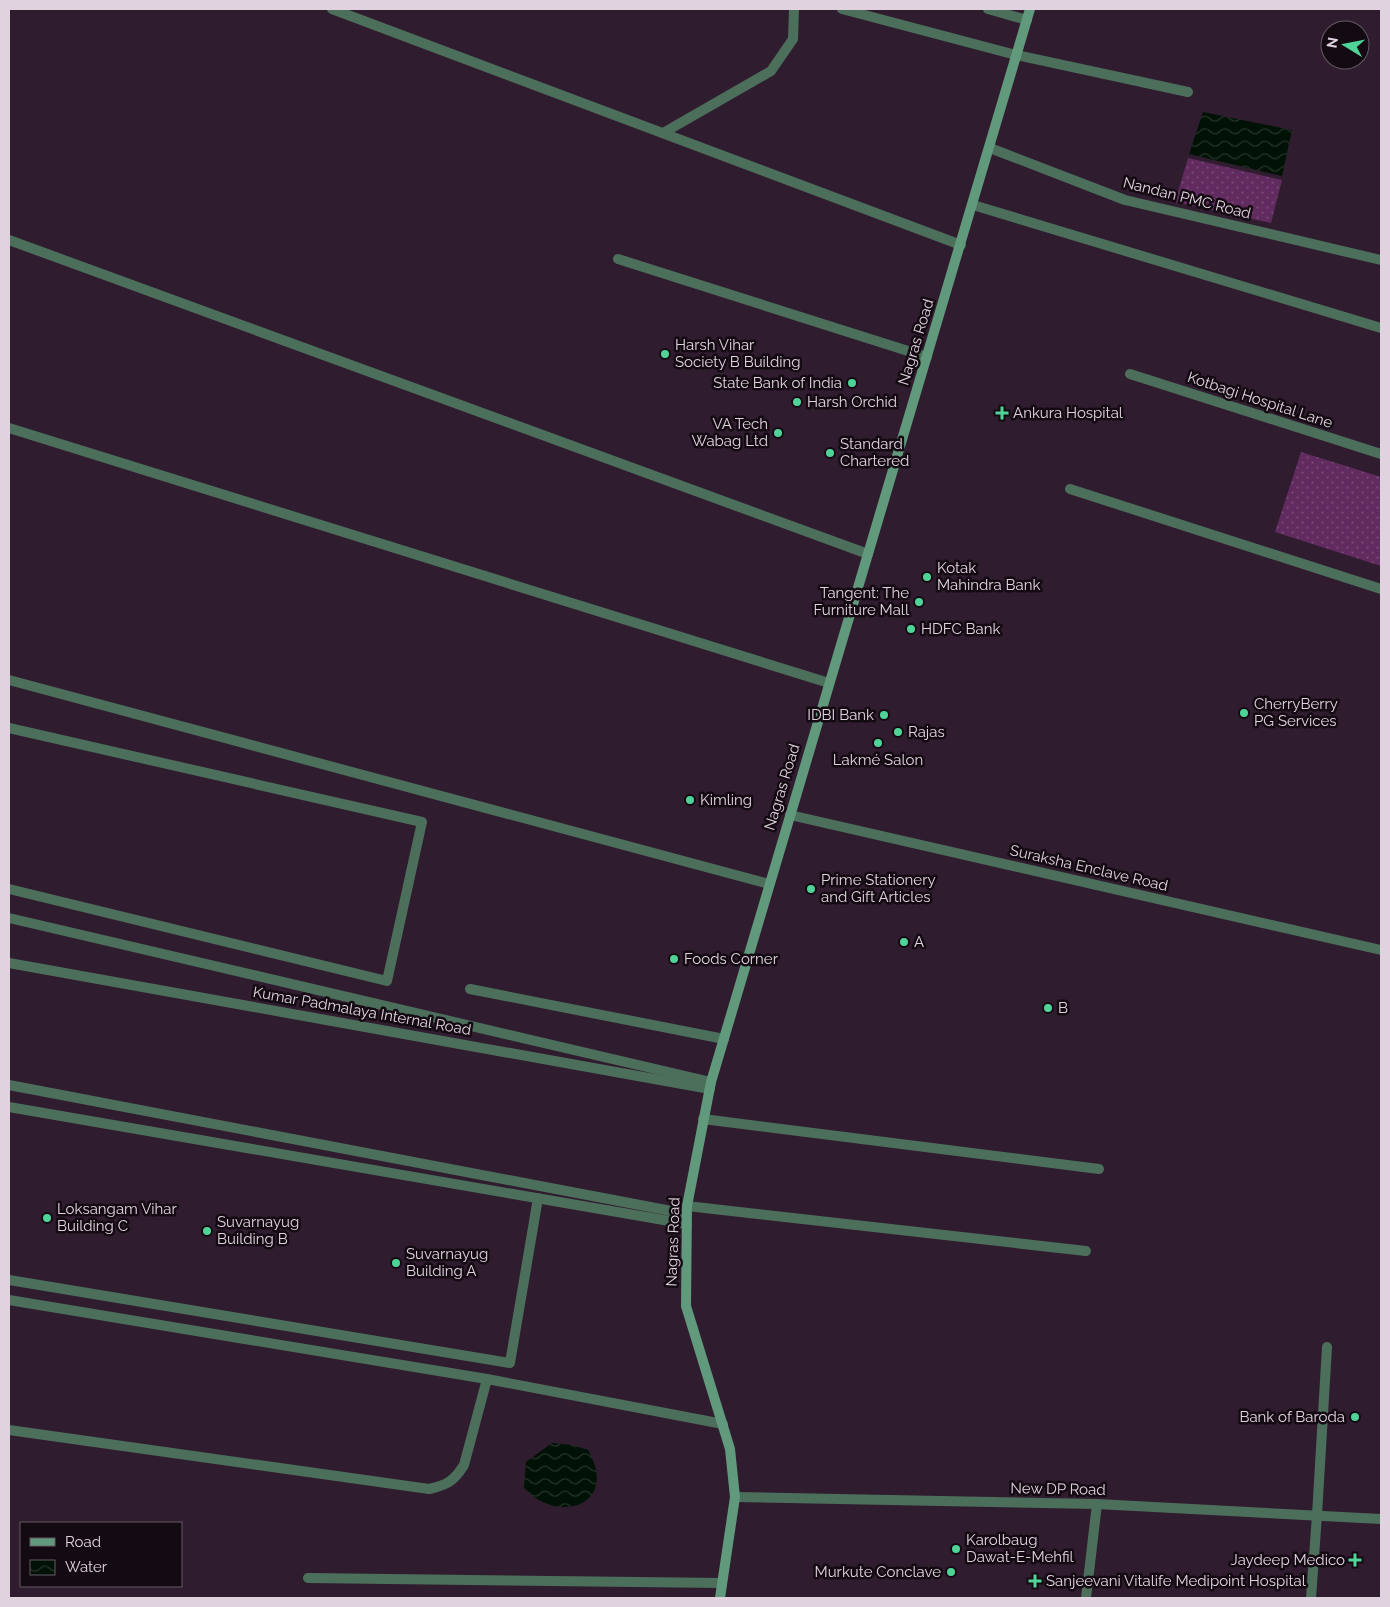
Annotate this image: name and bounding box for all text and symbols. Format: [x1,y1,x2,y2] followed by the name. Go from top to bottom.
[1320,20,1370,70] north arrow
[1323,36,1341,49] text: N
[1121,173,1253,223] street label: Nandan PMC Road
[894,297,938,387] street label: Nagras Road
[675,336,801,371] place label: Harsh Vihar Society B Building
[659,348,671,360] marker: Harsh Vihar Society B Building
[1185,368,1335,432] street label: Kotbagi Hospital Lane
[713,374,842,392] place label: State Bank of India
[846,377,858,389] marker: State Bank of India
[807,393,897,411] place label: Harsh Orchid
[791,396,803,408] marker: Harsh Orchid
[1013,404,1124,422] place label: Ankura Hospital
[995,406,1009,420] marker: Ankura Hospital
[692,415,768,450] place label: VA Tech Wabag Ltd
[772,427,784,439] marker: VA Tech Wabag Ltd
[840,435,909,470] place label: Standard Chartered
[824,447,836,459] marker: Standard Chartered
[937,559,1040,594] place label: Kotak Mahindra Bank
[921,571,933,583] marker: Kotak Mahindra Bank
[813,584,910,619] place label: Tangent: The Furniture Mall
[913,596,925,608] marker: Tangent: The Furniture Mall
[921,620,1000,638] place label: HDFC Bank
[905,623,917,635] marker: HDFC Bank
[1254,695,1338,730] place label: CherryBerry PG Services
[807,706,874,724] place label: IDBI Bank
[1238,707,1250,719] marker: CherryBerry PG Services
[878,709,890,721] marker: IDBI Bank
[908,723,945,741] place label: Rajas
[892,726,904,738] marker: Rajas
[872,737,884,749] marker: Lakmé Salon
[760,742,804,832] street label: Nagras Road
[833,751,923,769] place label: Lakmé Salon
[700,791,752,809] place label: Kimling
[684,794,696,806] marker: Kimling
[1008,841,1170,895] street label: Suraksha Enclave Road
[821,871,936,906] place label: Prime Stationery and Gift Articles
[805,883,817,895] marker: Prime Stationery and Gift Articles
[914,933,924,951] place label: A
[898,936,910,948] marker: A
[684,950,779,968] place label: Foods Corner
[668,953,680,965] marker: Foods Corner
[251,983,473,1039] street label: Kumar Padmalaya Internal Road
[1058,999,1068,1017] place label: B
[1042,1002,1054,1014] marker: B
[662,1197,684,1287] street label: Nagras Road
[57,1200,178,1235] place label: Loksangam Vihar Building C
[41,1212,53,1224] marker: Loksangam Vihar Building C
[217,1213,299,1248] place label: Suvarnayug Building B
[201,1225,213,1237] marker: Suvarnayug Building B
[406,1245,488,1280] place label: Suvarnayug Building A
[390,1257,402,1269] marker: Suvarnayug Building A
[1239,1408,1345,1426] place label: Bank of Baroda
[1349,1411,1361,1423] marker: Bank of Baroda
[1010,1479,1106,1499] street label: New DP Road
[20,1522,182,1587] legend
[966,1531,1074,1566] place label: Karolbaug Dawat-E-Mehfil
[65,1533,101,1551] text: Road
[950,1543,962,1555] marker: Karolbaug Dawat-E-Mehfil
[1231,1551,1345,1569] place label: Jaydeep Medico
[1349,1554,1361,1566] marker: Jaydeep Medico
[65,1558,108,1576] text: Water
[815,1563,941,1581] place label: Murkute Conclave
[945,1566,957,1578] marker: Murkute Conclave
[1046,1572,1307,1590] place label: Sanjeevani Vitalife Medipoint Hospital
[1028,1574,1042,1588] marker: Sanjeevani Vitalife Medipoint Hospital

